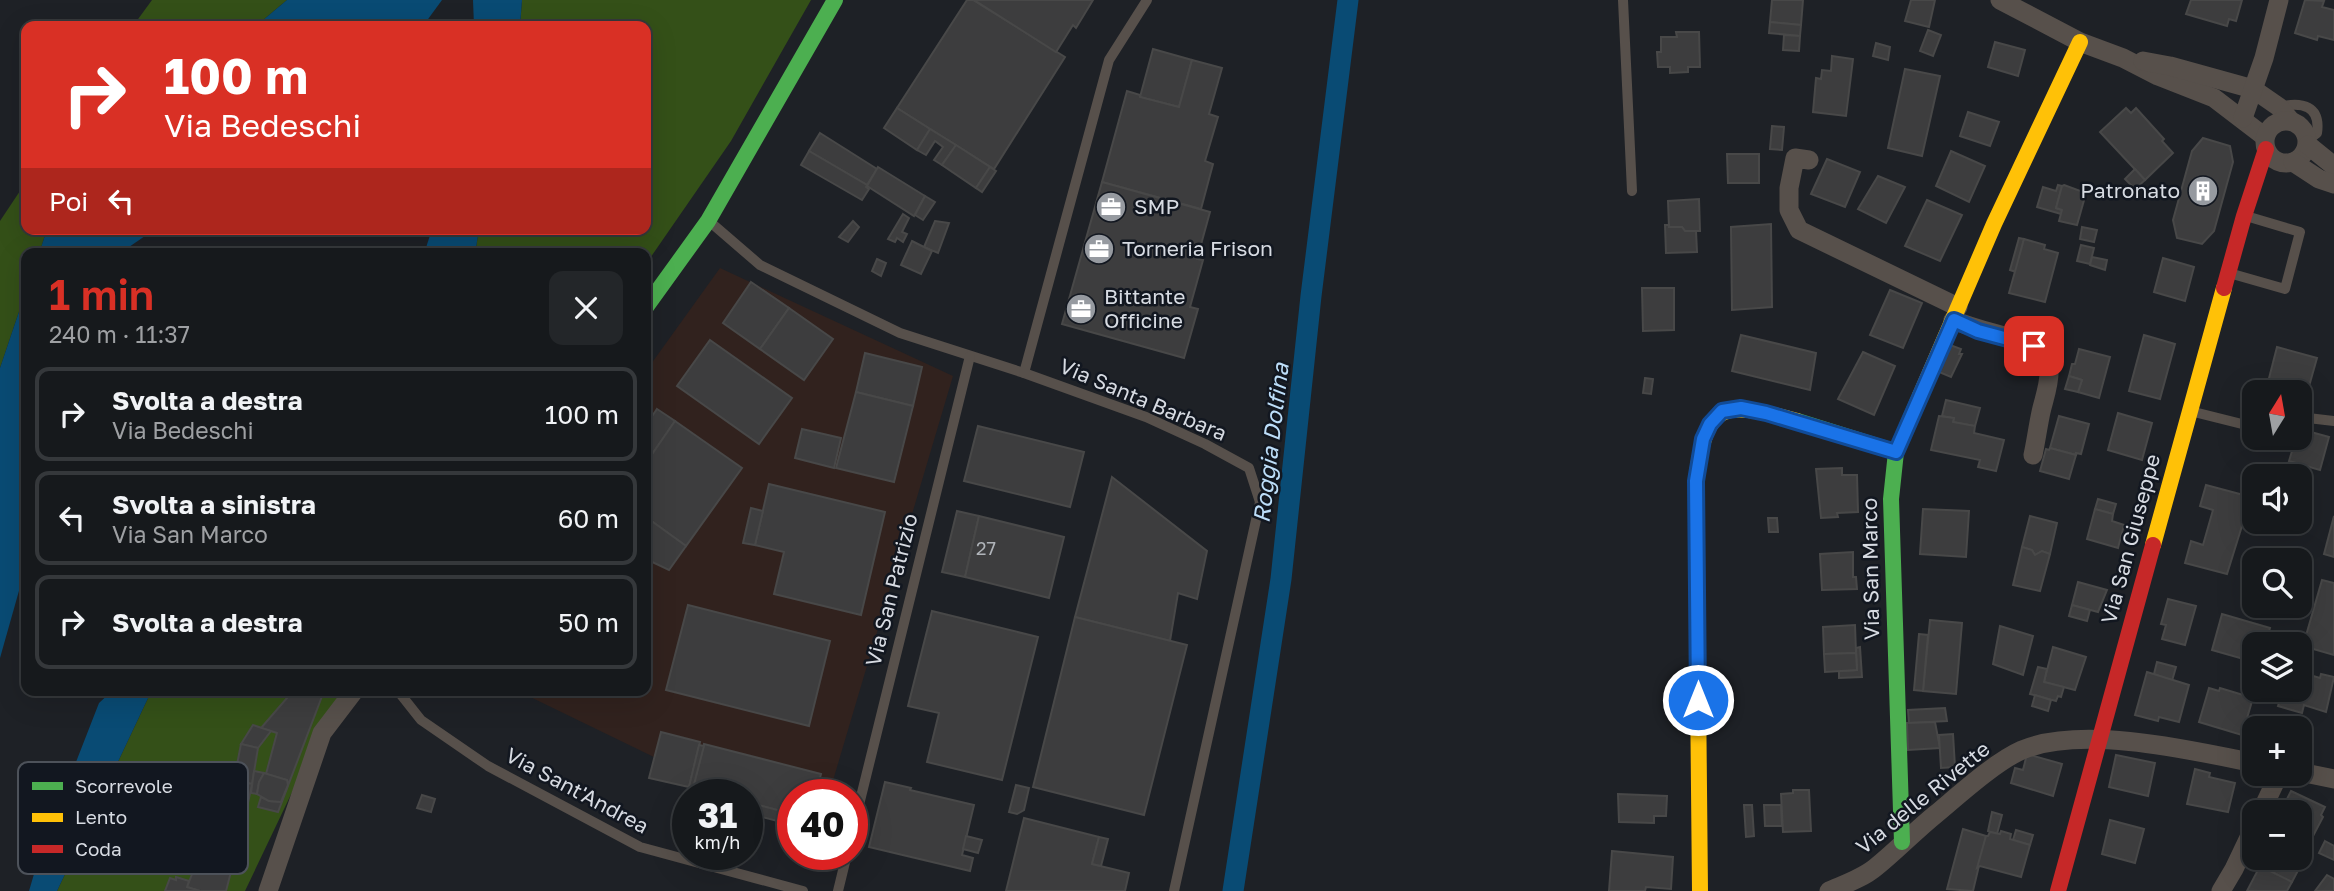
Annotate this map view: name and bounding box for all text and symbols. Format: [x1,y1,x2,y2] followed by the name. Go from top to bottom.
[164,46,308,105] text: 100 m
[49,49,140,140] icon: right
[164,106,361,144] text: Via Bedeschi
[2186,174,2220,208] building icon: Patronato
[2080,177,2180,203] place label: Patronato
[102,182,140,220] icon: left
[49,186,88,217] text: Poi
[1094,190,1128,224] office icon: SMP
[1134,193,1179,219] place label: SMP
[1082,232,1116,266] office icon: Torneria Frison
[1122,235,1273,261] place label: Torneria Frison
[49,269,154,319] text: 1 min
[549,271,623,345] button: close
[1104,283,1185,333] place label: Bittante Officine
[1064,292,1098,326] office icon: Bittante Officine
[2004,316,2064,376] pin
[49,320,190,348] text: 240 m · 11:37
[2015,327,2053,365] icon: arrive
[1056,352,1231,446] street label: Via Santa Barbara
[1246,360,1294,524] water label: Roggia Dolfina
[2242,380,2312,450] north arrow
[2242,380,2312,870] map controls
[112,385,303,416] text: Svolta a destra
[53,395,91,433] icon: right
[545,399,619,430] text: 100 m
[112,416,254,444] text: Via Bedeschi
[2095,451,2165,627] street label: Via San Giuseppe
[2242,464,2312,534] button: sound
[112,489,316,520] text: Svolta a sinistra
[1856,498,1884,640] street label: Via San Marco
[53,499,91,537] icon: left
[558,503,619,534] text: 60 m
[859,511,923,669] street label: Via San Patrizio
[112,520,268,548] text: Via San Marco
[976,537,996,559] house number: 27
[2242,548,2312,618] button: search
[53,603,91,641] icon: right
[112,607,303,638] text: Svolta a destra
[558,607,619,638] text: 50 m
[2242,632,2312,702] button: layers
[1661,663,1735,737] position arrow
[2242,716,2312,786] button: +
[1850,735,1995,859] street label: Via delle Rivette
[501,741,653,839] street label: Via Sant'Andrea
[18,762,248,874] legend
[75,774,173,797] text: Scorrevole
[777,779,868,870] speed limit sign: 40
[698,794,737,836] text: 31
[2242,800,2312,870] button: −
[75,805,127,828] text: Lento
[695,831,740,853] text: km/h
[75,837,122,860] text: Coda

